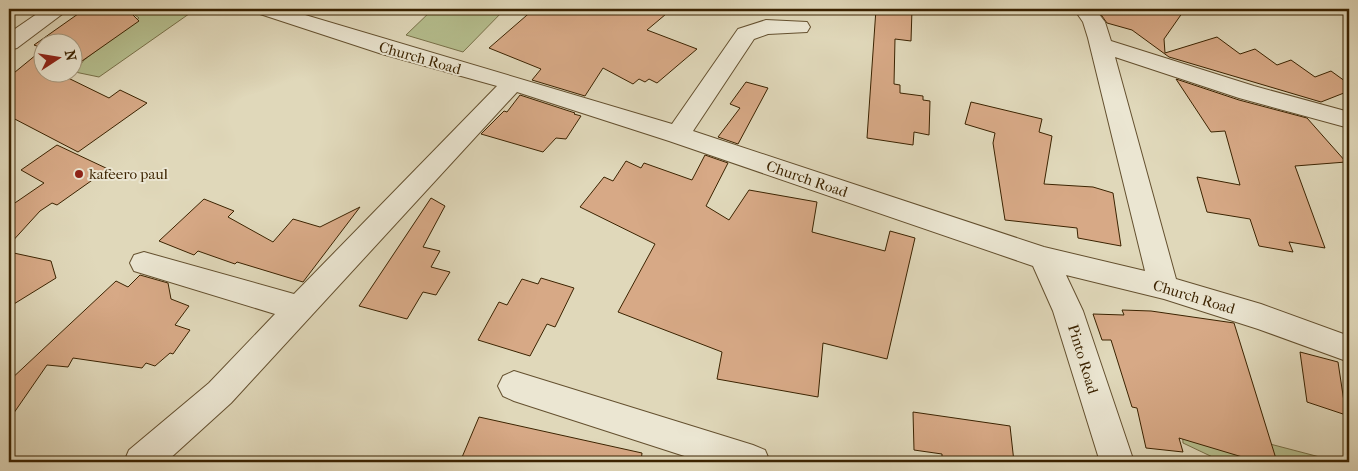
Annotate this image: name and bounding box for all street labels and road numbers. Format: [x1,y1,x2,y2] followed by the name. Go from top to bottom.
[377,38,464,79] street label: Church Road
[764,157,851,202] street label: Church Road
[1151,276,1238,318] street label: Church Road
[1064,322,1102,397] street label: Pinto Road

